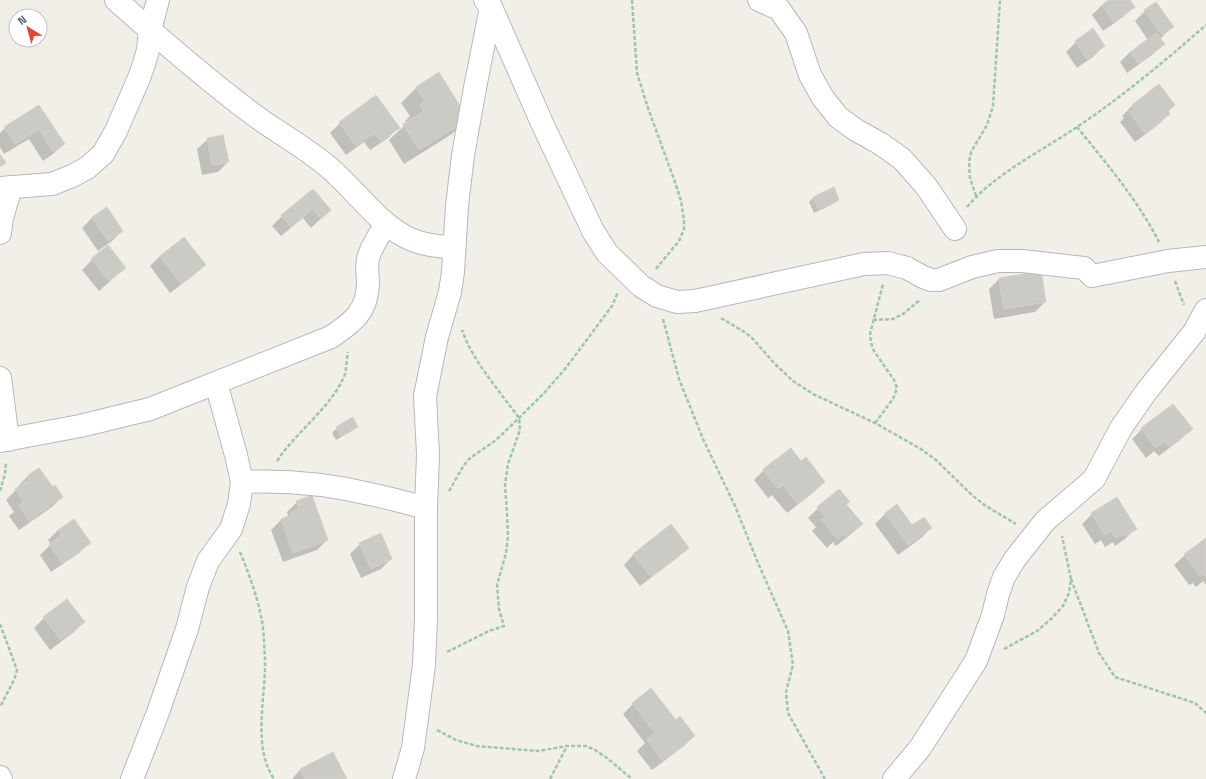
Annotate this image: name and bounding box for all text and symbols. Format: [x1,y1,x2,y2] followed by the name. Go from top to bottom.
[8,8,48,48] north arrow
[15,12,29,28] text: N

